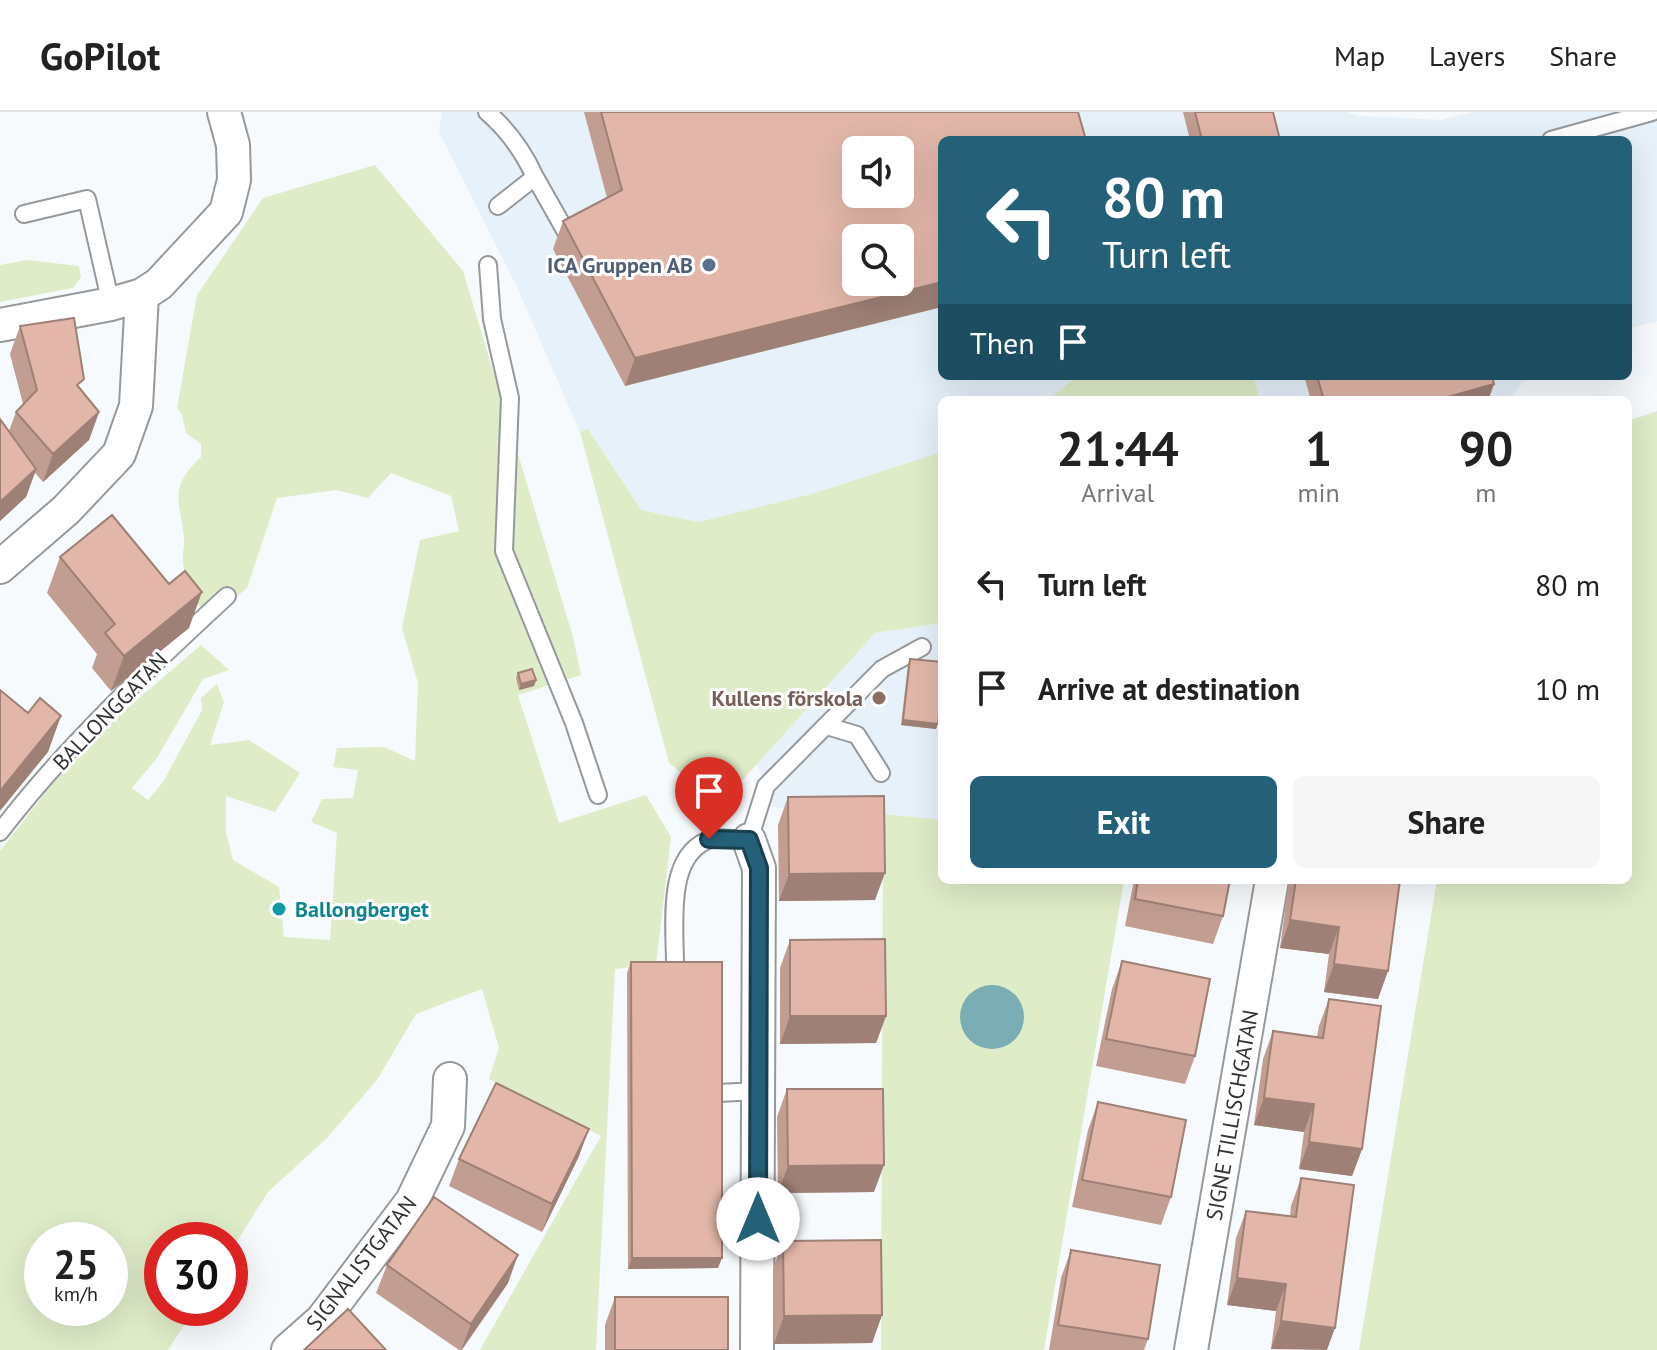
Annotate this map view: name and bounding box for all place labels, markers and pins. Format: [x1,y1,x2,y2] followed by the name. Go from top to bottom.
[547,251,693,279] place label: ICA Gruppen AB
[700,256,718,274] marker: ICA Gruppen AB
[712,684,863,712] place label: Kullens förskola
[870,689,888,707] marker: Kullens förskola
[675,757,743,839] pin
[295,895,429,923] place label: Ballongberget
[270,900,288,918] marker: Ballongberget

